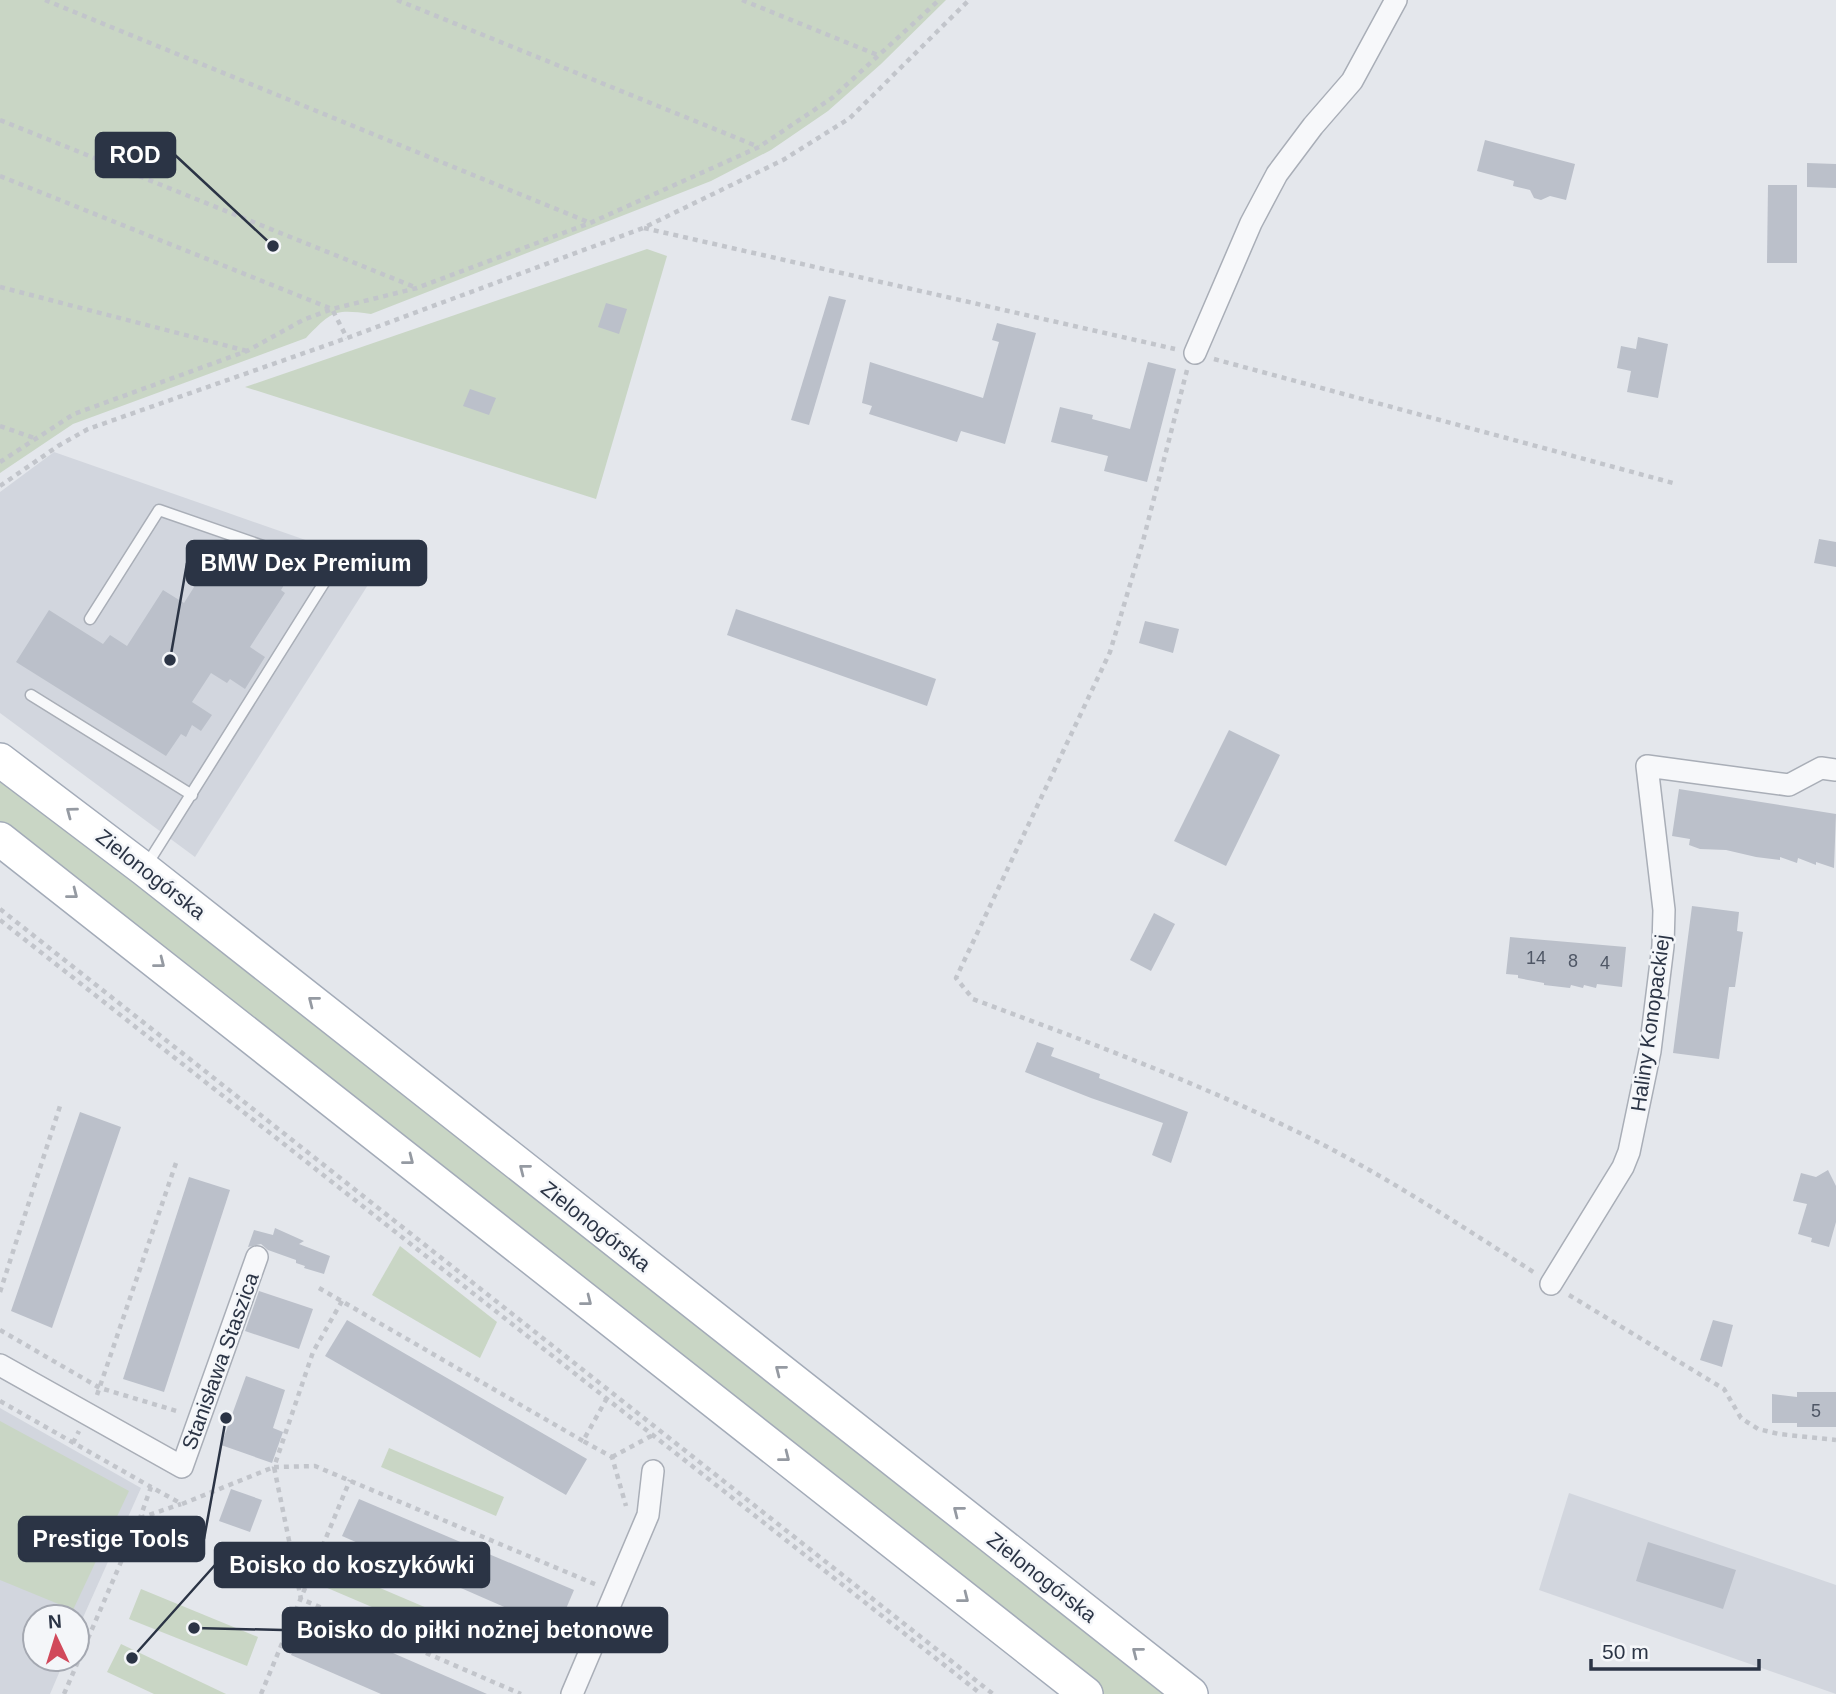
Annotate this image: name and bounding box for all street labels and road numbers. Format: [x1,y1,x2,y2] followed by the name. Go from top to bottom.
[92,824,210,924] street label: Zielonogórska
[1626,933,1674,1113] street label: Haliny Konopackiej
[537,1176,655,1276] street label: Zielonogórska
[177,1269,263,1453] street label: Stanisława Staszica
[983,1527,1101,1627] street label: Zielonogórska

